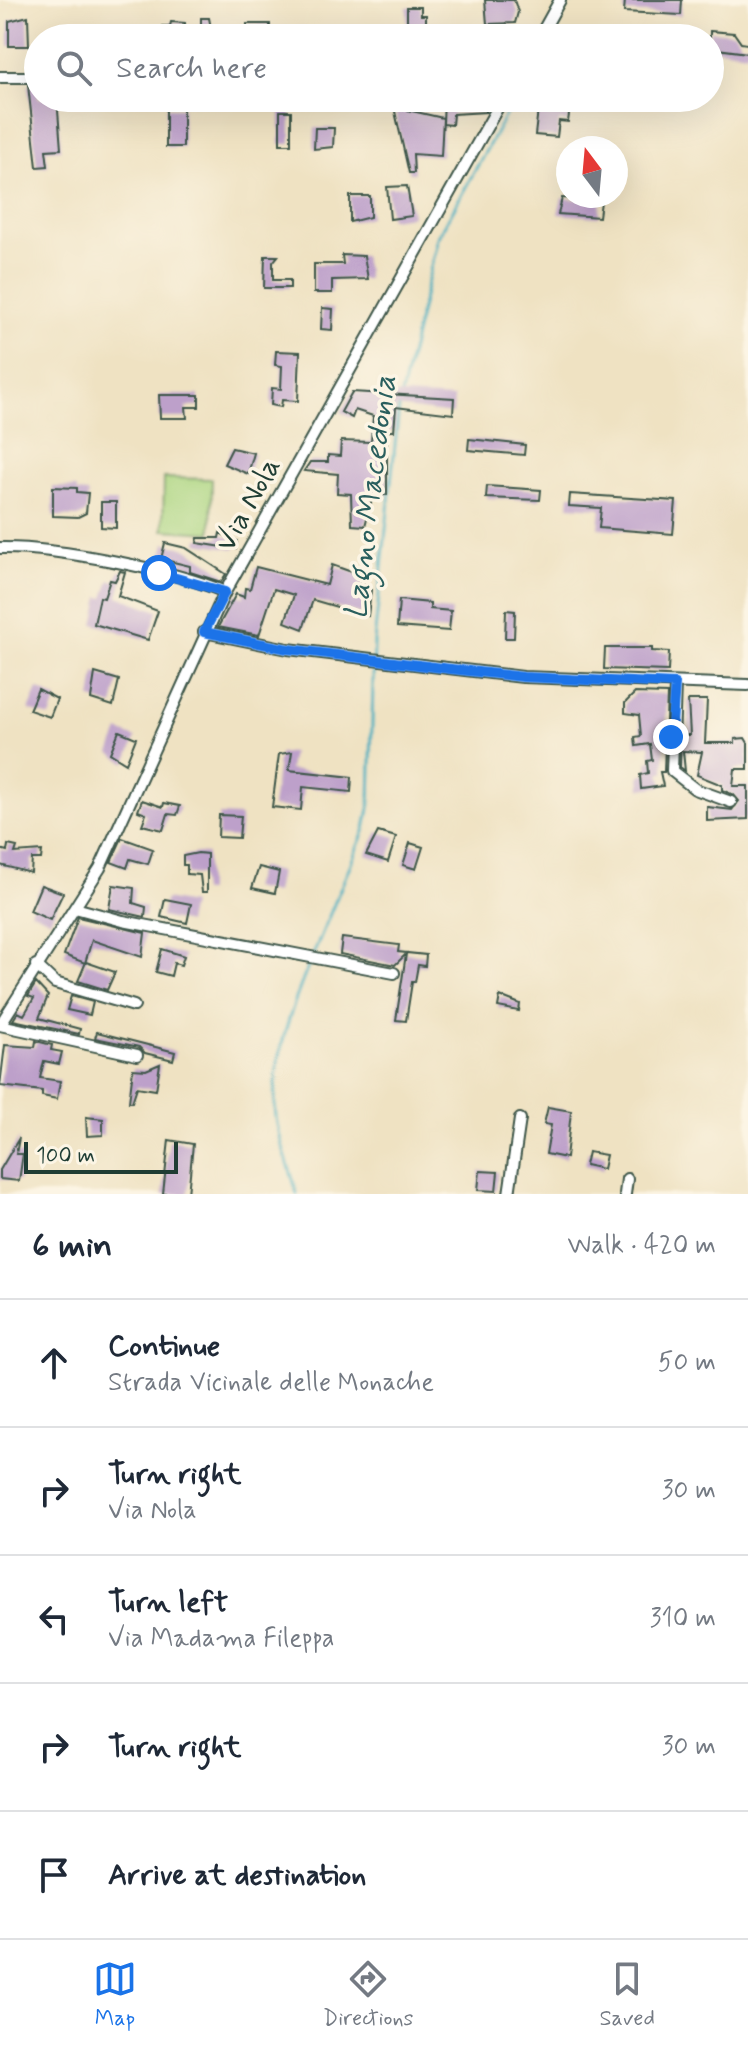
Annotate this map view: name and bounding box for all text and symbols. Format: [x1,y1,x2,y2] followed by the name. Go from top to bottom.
[24,24,724,112] search box
[52,46,96,90] icon: search
[116,49,267,88] text: Search here
[556,136,628,208] north arrow
[335,373,411,622] water label: Lagno Macedonia
[206,450,290,559] street label: Via Nola
[141,555,177,591] route start
[653,719,689,755] route end
[24,1138,178,1174] scale bar
[36,1142,95,1170] text: 100 m
[32,1224,112,1269] text: 6 min
[568,1229,716,1263] text: Walk · 420 m
[108,1327,220,1366] text: Continue
[32,1341,76,1385] icon: ahead
[658,1346,716,1380] text: 50 m
[108,1366,434,1400] text: Strada Vicinale delle Monache
[108,1455,241,1494] text: Turn right
[32,1469,76,1513] icon: right
[662,1474,716,1508] text: 30 m
[108,1494,197,1528] text: Via Nola
[108,1583,228,1622] text: Turn left
[32,1597,76,1641] icon: left
[650,1602,716,1636] text: 310 m
[108,1622,334,1656] text: Via Madama Fileppa
[32,1725,76,1769] icon: right
[108,1728,241,1767] text: Turn right
[662,1730,716,1764] text: 30 m
[32,1853,76,1897] icon: arrive
[108,1856,366,1895] text: Arrive at destination
[93,1957,137,2033] tab: Map
[323,1957,413,2033] tab: Directions
[599,1957,655,2033] tab: Saved

